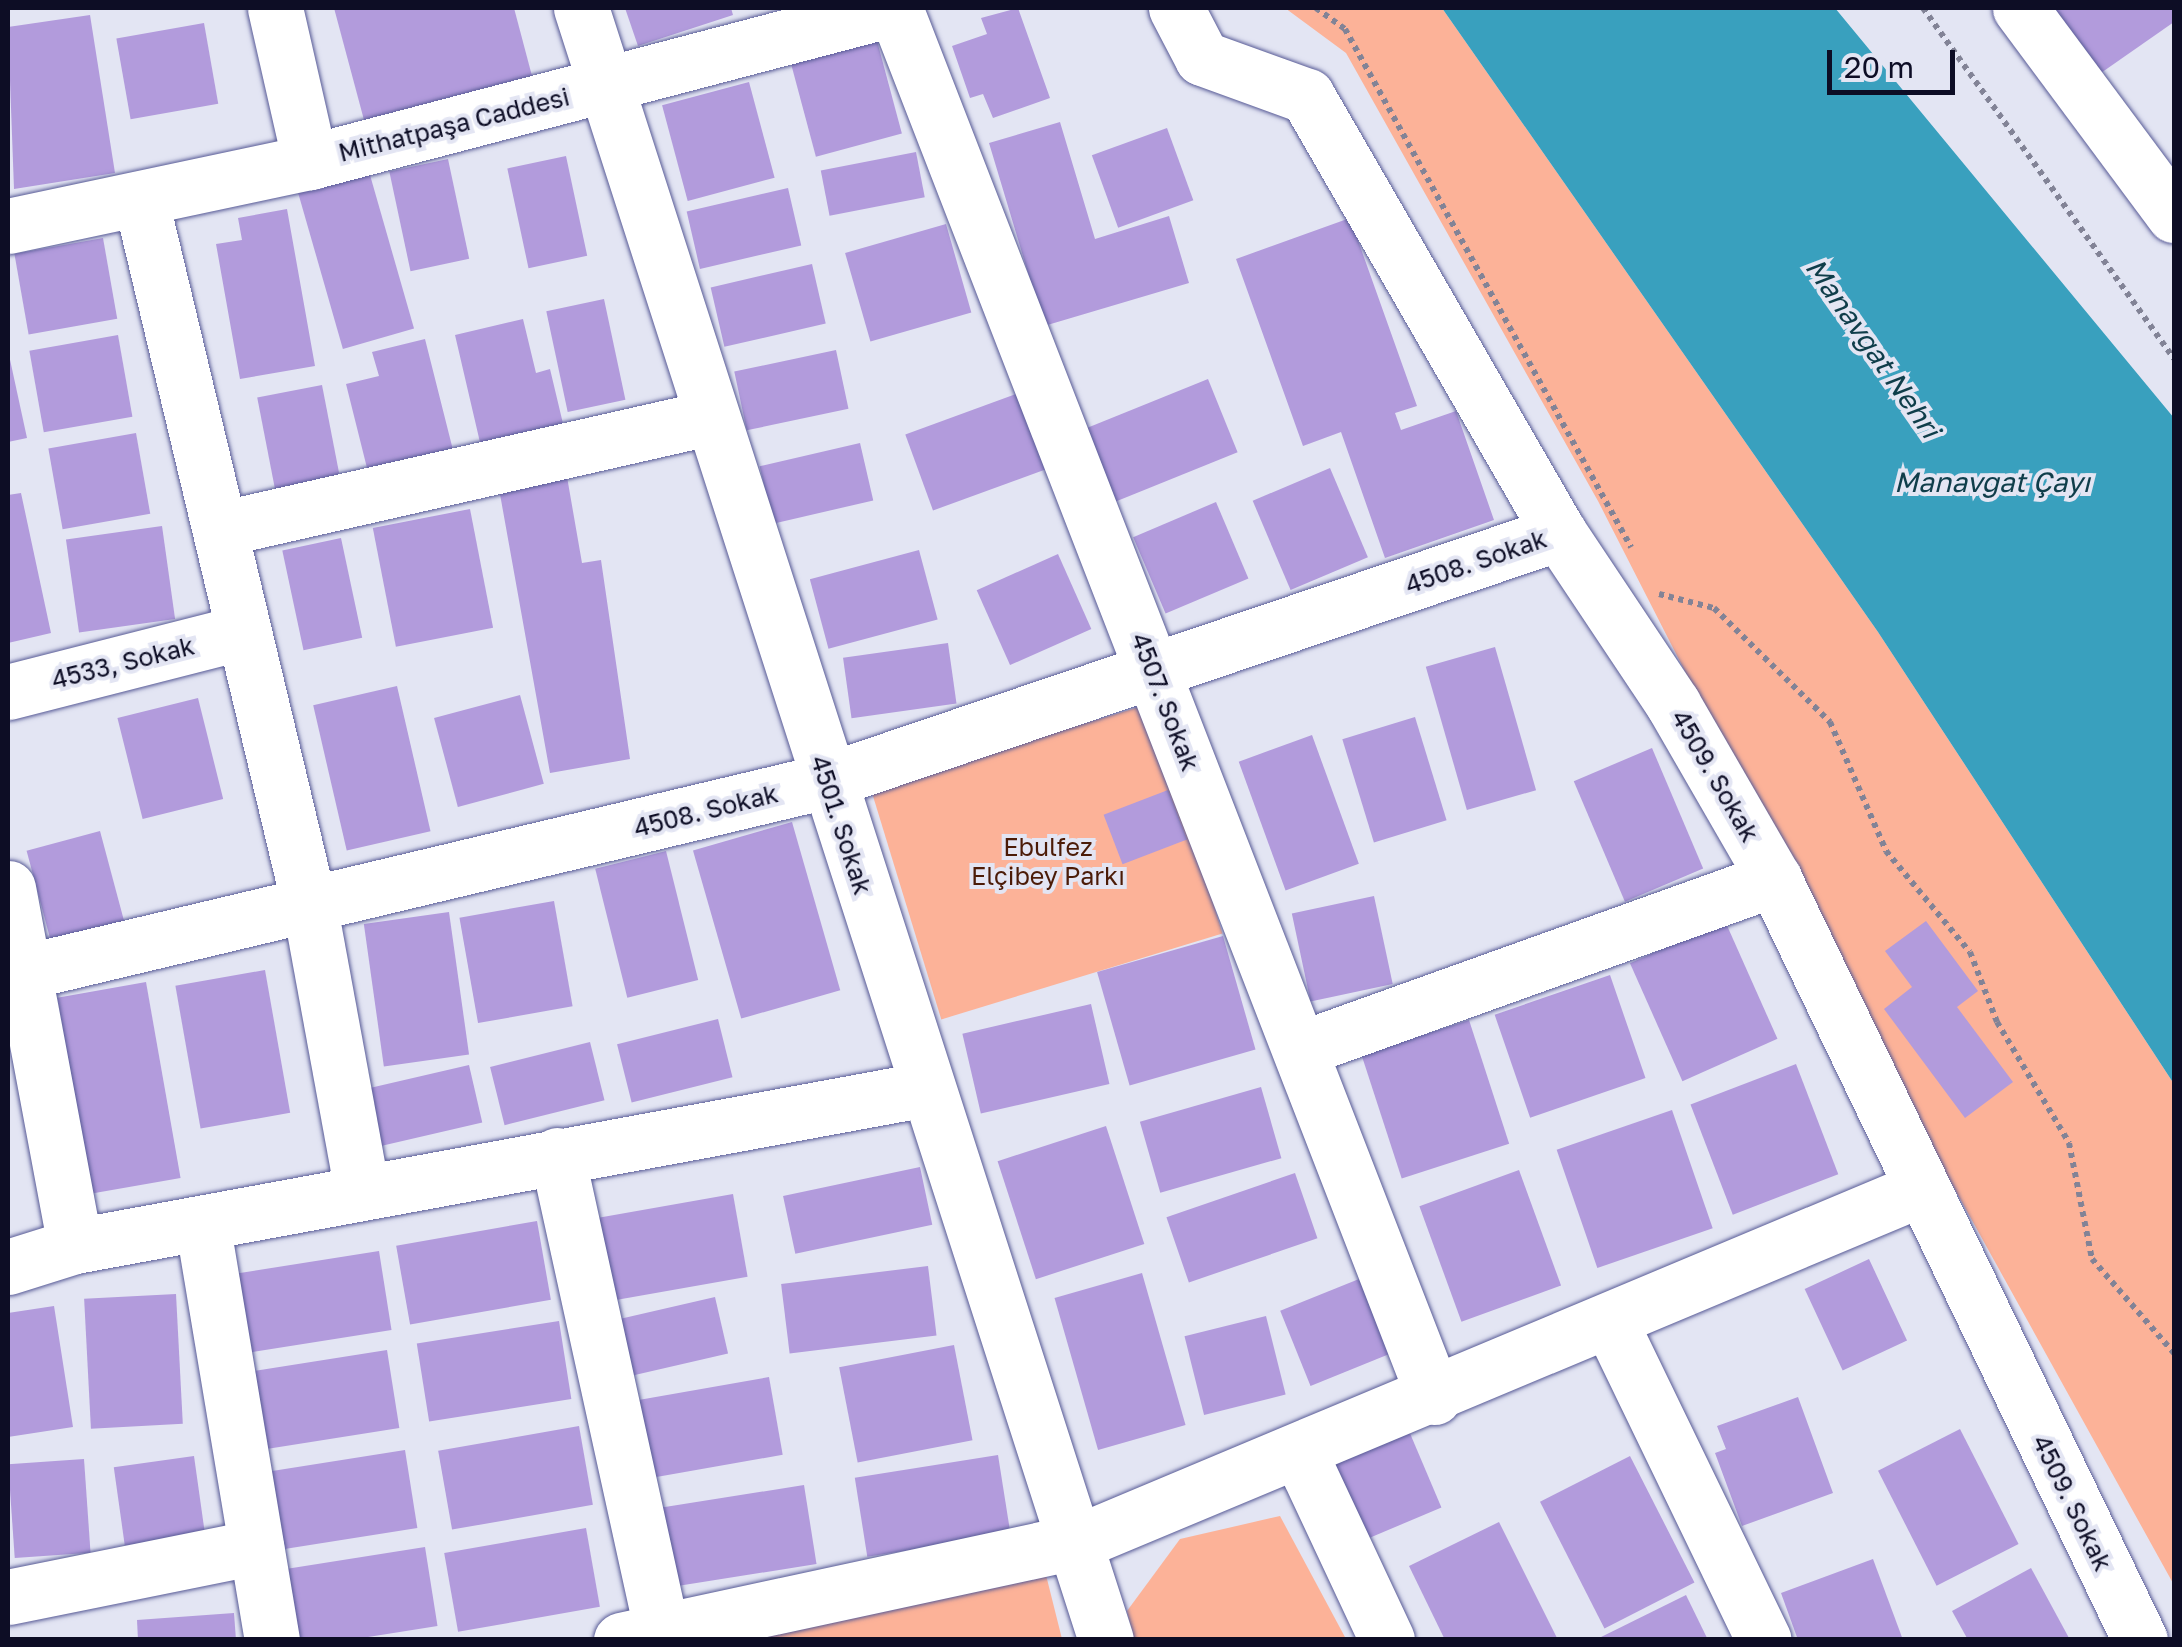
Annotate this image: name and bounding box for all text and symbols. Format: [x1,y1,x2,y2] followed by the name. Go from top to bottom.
[1832,30,1960,92] scale bar
[1844,49,1914,85] text: 20 m
[335,82,573,168] street label: Mithatpaşa Caddesi
[1799,252,1947,444] water label: Manavgat Nehri
[1894,465,2090,499] water label: Manavgat Çayı
[1401,524,1551,600] street label: 4508. Sokak
[1125,629,1205,775] street label: 4507. Sokak
[49,631,197,695] street label: 4533, Sokak
[1665,705,1765,847] street label: 4509. Sokak
[804,752,878,898] street label: 4501. Sokak
[631,779,781,843] street label: 4508. Sokak
[971,833,1125,892] park label: Ebulfez Elçibey Parkı
[2026,1430,2118,1576] street label: 4509. Sokak

